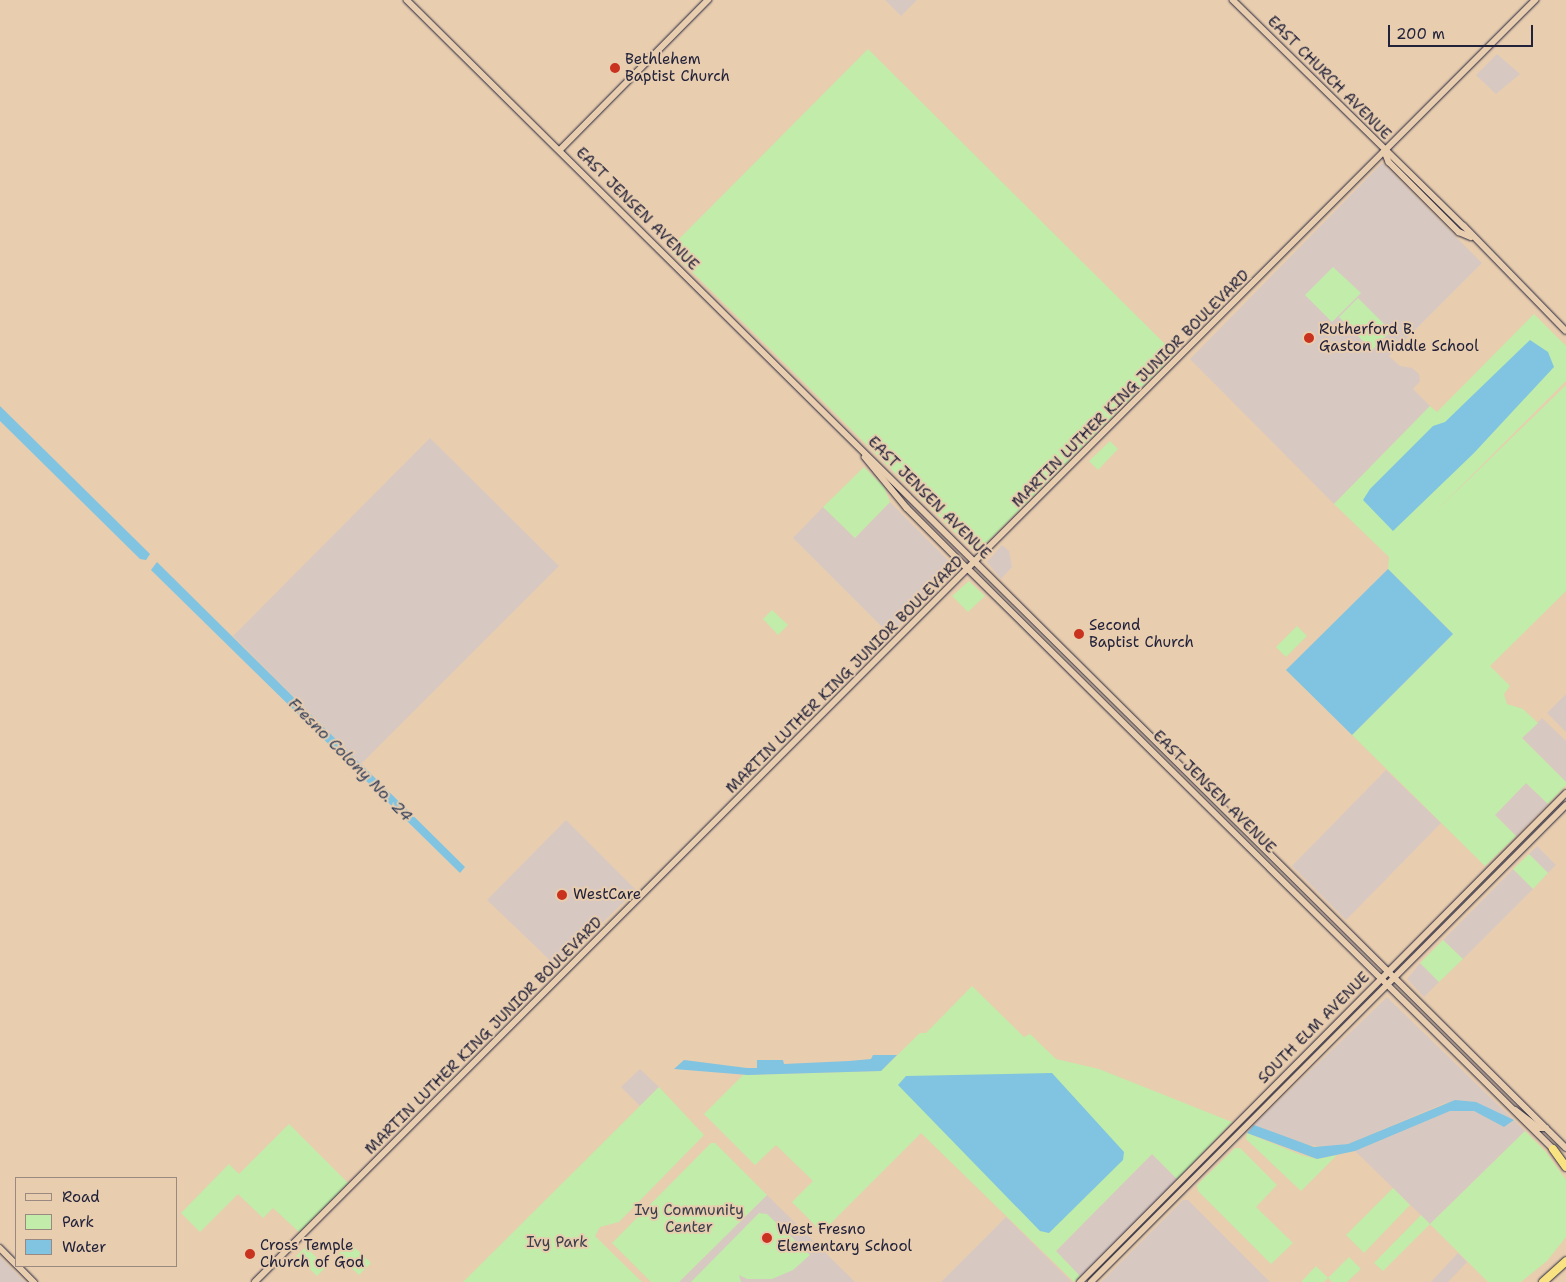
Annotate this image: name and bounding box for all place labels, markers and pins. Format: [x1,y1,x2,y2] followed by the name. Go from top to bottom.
[625,50,730,85] place label: Bethlehem Baptist Church
[609,62,621,74] marker: Bethlehem Baptist Church
[1319,320,1479,355] place label: Rutherford B. Gaston Middle School
[1303,332,1315,344] marker: Rutherford B. Gaston Middle School
[1089,616,1194,651] place label: Second Baptist Church
[1073,628,1085,640] marker: Second Baptist Church
[573,886,641,904] place label: WestCare
[555,888,569,902] marker: WestCare
[777,1220,912,1255] place label: West Fresno Elementary School
[761,1232,773,1244] marker: West Fresno Elementary School
[260,1236,364,1271] place label: Cross Temple Church of God
[244,1248,256,1260] marker: Cross Temple Church of God

